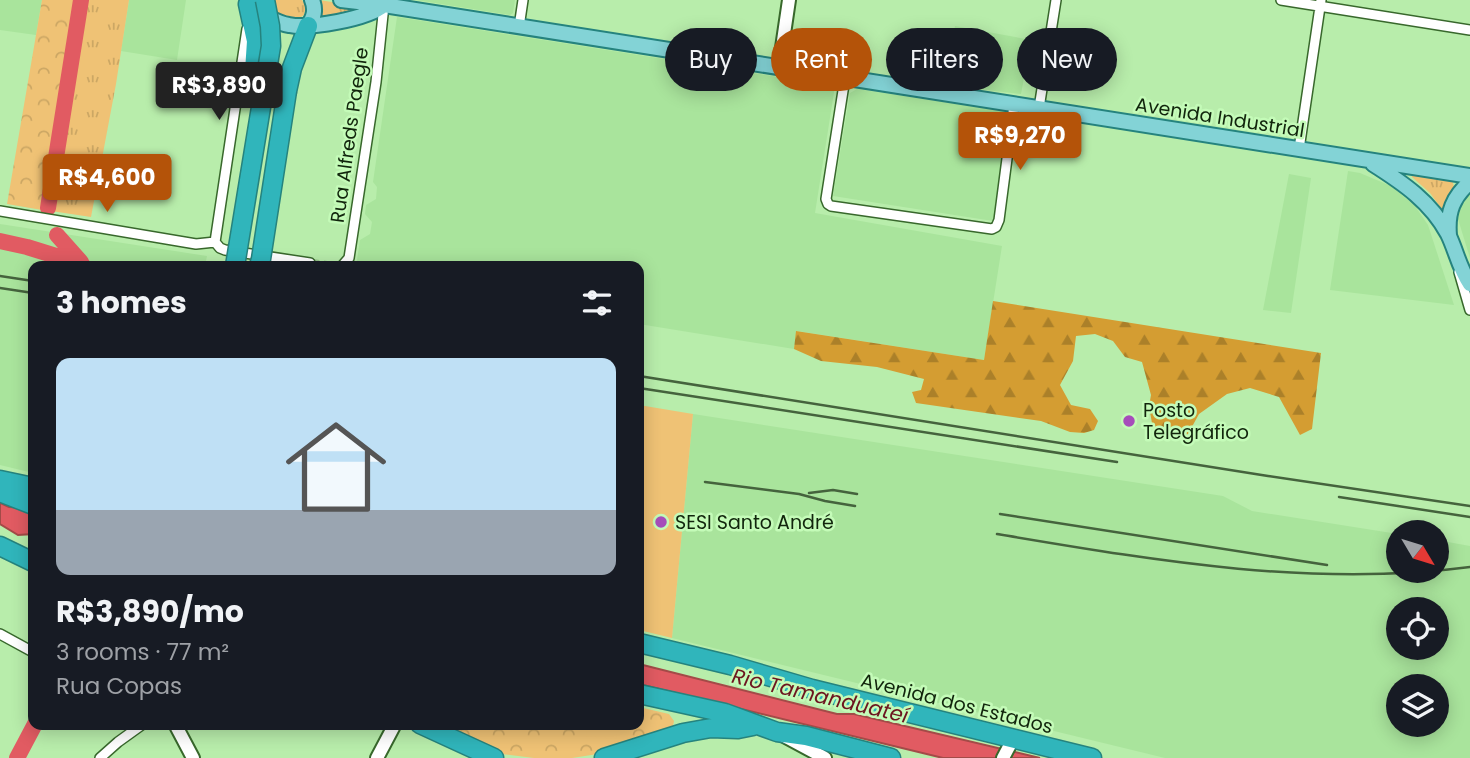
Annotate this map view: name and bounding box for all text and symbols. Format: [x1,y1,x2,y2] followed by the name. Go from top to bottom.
[665,28,757,91] chip: Buy
[771,28,872,91] chip: Rent
[886,28,1003,91] chip: Filters
[1017,28,1117,91] chip: New
[324,46,375,225] street label: Rua Alfreds Paegle
[154,62,284,122] pin: R$3,890
[172,69,266,101] text: R$3,890
[1133,91,1306,144] street label: Avenida Industrial
[955,113,1085,172] pin: R$9,270
[974,119,1066,151] text: R$9,270
[42,154,172,214] pin: R$4,600
[59,161,155,193] text: R$4,600
[56,281,187,324] text: 3 homes
[578,284,616,322] icon: filters
[1143,397,1249,446] place label: Posto Telegráfico
[273,404,399,530] icon: home
[1121,413,1137,429] marker: Posto Telegráfico
[675,509,834,536] place label: SESI Santo André
[653,514,669,530] marker: SESI Santo André
[1386,520,1449,583] north arrow
[1386,520,1449,737] map controls
[56,590,244,633] text: R$3,890/mo
[1386,597,1449,660] button: locate
[56,636,229,668] text: 3 rooms · 77 m²
[729,661,913,730] water label: Rio Tamanduateí
[858,667,1056,740] street label: Avenida dos Estados
[56,670,182,702] text: Rua Copas
[1386,674,1449,737] button: layers

